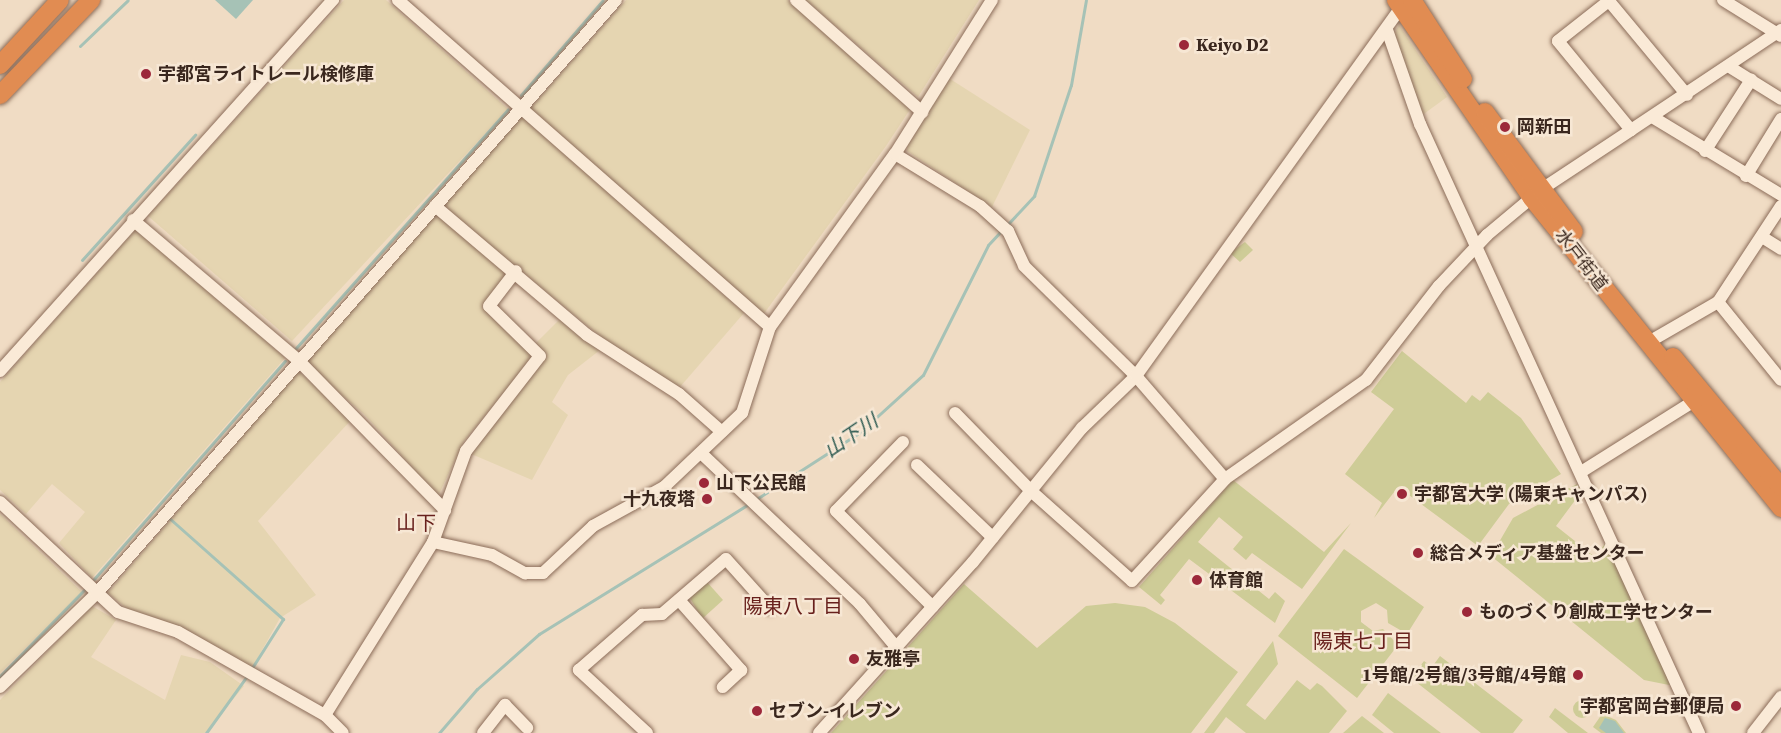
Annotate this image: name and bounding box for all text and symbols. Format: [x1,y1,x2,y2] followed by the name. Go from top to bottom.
[1196,34,1269,56] place label: Keiyo D2
[1177,38,1191,52] marker: Keiyo D2
[158,63,374,85] place label: 宇都宮ライトレール検修庫
[139,67,153,81] marker: 宇都宮ライトレール検修庫
[1517,116,1571,138] place label: 岡新田
[1498,120,1512,134] marker: 岡新田
[1550,225,1612,295] street label: 水戸街道
[819,409,883,463] water label: 山下川
[716,472,806,494] place label: 山下公民館
[697,476,711,490] marker: 山下公民館
[1414,483,1647,505] place label: 宇都宮大学 (陽東キャンパス)
[1395,487,1409,501] marker: 宇都宮大学 (陽東キャンパス)
[623,488,695,510] place label: 十九夜塔
[700,492,714,506] marker: 十九夜塔
[396,511,436,535] district label: 山下
[1430,542,1646,564] place label: 総合メディア基盤センター
[1411,546,1425,560] marker: 総合メディア基盤センター
[1209,569,1263,591] place label: 体育館
[1190,573,1204,587] marker: 体育館
[743,594,843,618] district label: 陽東八丁目
[1479,601,1713,623] place label: ものづくり創成工学センター
[1460,605,1474,619] marker: ものづくり創成工学センター
[1313,629,1413,653] district label: 陽東七丁目
[866,648,920,670] place label: 友雅亭
[847,652,861,666] marker: 友雅亭
[1362,664,1566,686] place label: 1号館/2号館/3号館/4号館
[1571,668,1585,682] marker: 1号館/2号館/3号館/4号館
[1580,695,1724,717] place label: 宇都宮岡台郵便局
[1729,699,1743,713] marker: 宇都宮岡台郵便局
[769,700,901,722] place label: セブン-イレブン
[750,704,764,718] marker: セブン-イレブン

